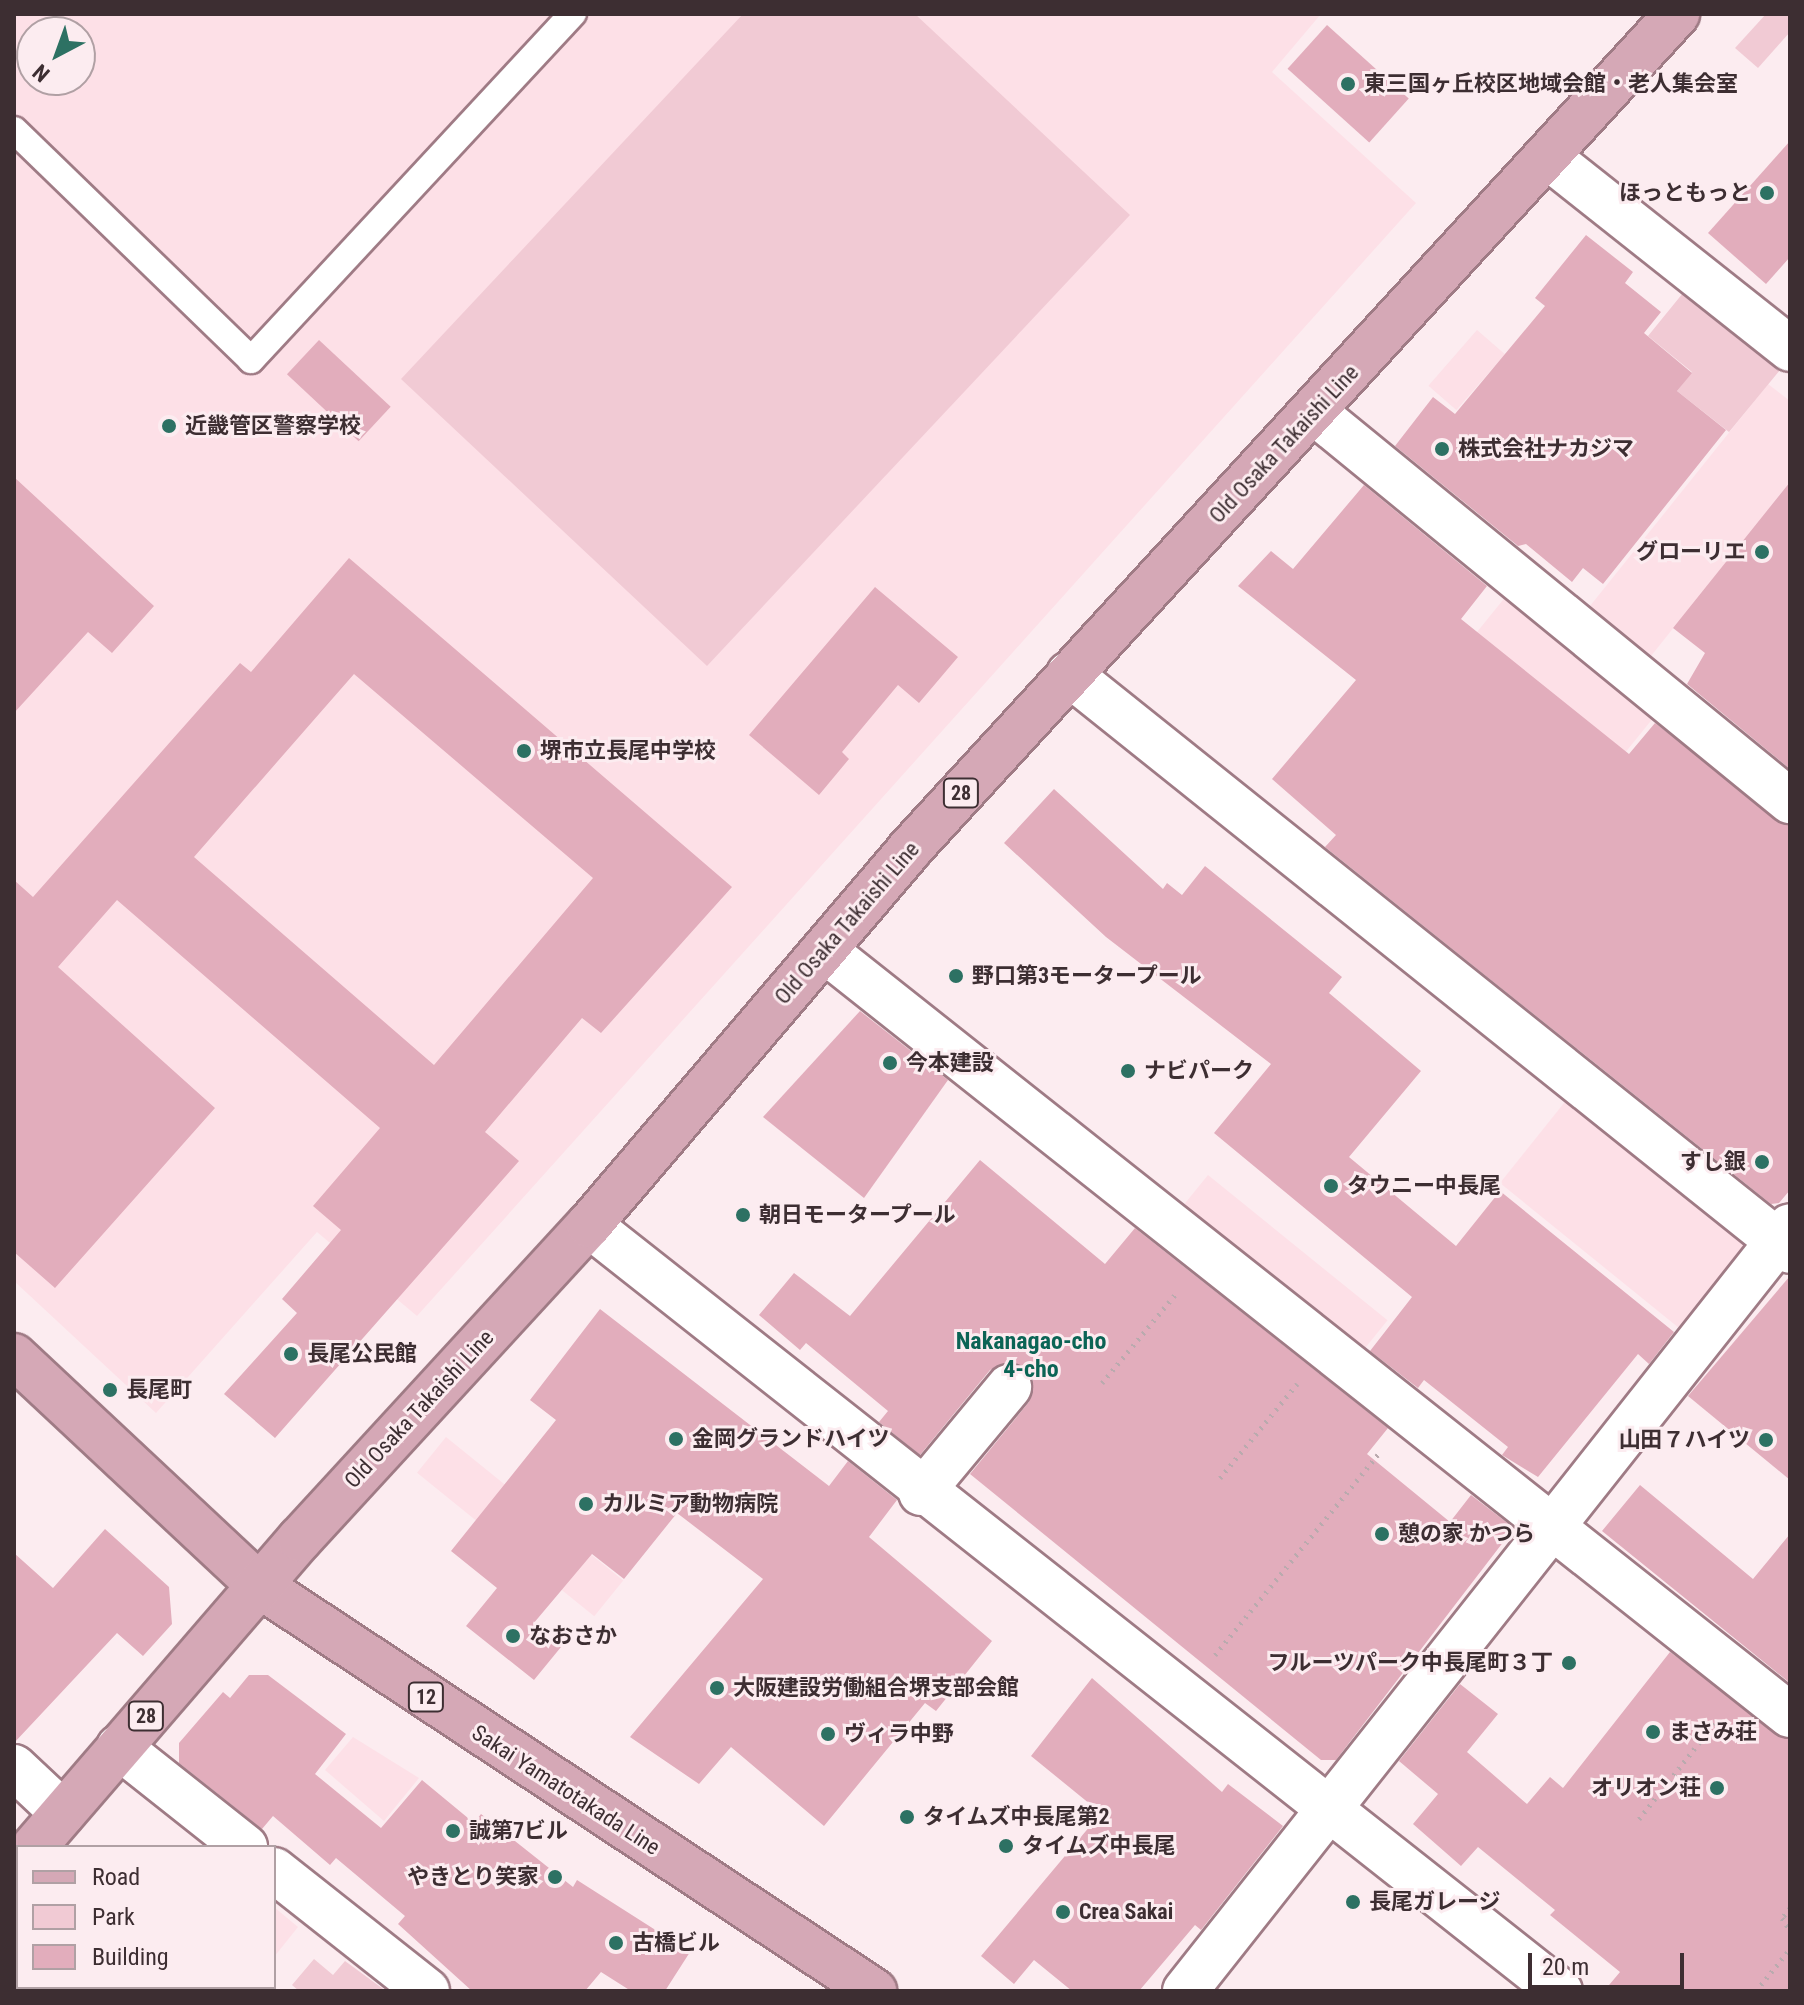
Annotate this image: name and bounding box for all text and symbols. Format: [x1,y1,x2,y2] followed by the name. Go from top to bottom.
[16,16,96,96] north arrow
[28,59,55,87] text: N
[1364,71,1738,97] place label: 東三国ヶ丘校区地域会館・老人集会室
[1339,75,1357,93] marker: 東三国ヶ丘校区地域会館・老人集会室
[1619,180,1751,206] place label: ほっともっと
[1758,184,1776,202] marker: ほっともっと
[1204,359,1364,529] street label: Old Osaka Takaishi Line
[185,413,361,439] place label: 近畿管区警察学校
[160,417,178,435] marker: 近畿管区警察学校
[1458,436,1634,462] place label: 株式会社ナカジマ
[1433,440,1451,458] marker: 株式会社ナカジマ
[1636,539,1746,565] place label: グローリエ
[1753,543,1771,561] marker: グローリエ
[540,738,716,764] place label: 堺市立長尾中学校
[515,742,533,760] marker: 堺市立長尾中学校
[941,777,981,809] road number: 28
[769,836,925,1010] street label: Old Osaka Takaishi Line
[972,963,1203,989] place label: 野口第3モータープール
[947,967,965,985] marker: 野口第3モータープール
[906,1050,994,1076] place label: 今本建設
[881,1054,899,1072] marker: 今本建設
[1144,1058,1254,1084] place label: ナビパーク
[1119,1062,1137,1080] marker: ナビパーク
[1680,1149,1746,1175] place label: すし銀
[1753,1153,1771,1171] marker: すし銀
[1347,1173,1501,1199] place label: タウニー中長尾
[1322,1177,1340,1195] marker: タウニー中長尾
[759,1202,957,1228] place label: 朝日モータープール
[734,1206,752,1224] marker: 朝日モータープール
[339,1324,499,1494] street label: Old Osaka Takaishi Line
[956,1328,1106,1384] district label: Nakanagao-cho 4-cho
[307,1341,417,1367] place label: 長尾公民館
[282,1345,300,1363] marker: 長尾公民館
[126,1377,192,1403] place label: 長尾町
[101,1381,119,1399] marker: 長尾町
[692,1426,890,1452] place label: 金岡グランドハイツ
[1618,1427,1750,1453] place label: 山田７ハイツ
[667,1430,685,1448] marker: 金岡グランドハイツ
[1757,1431,1775,1449] marker: 山田７ハイツ
[602,1491,778,1517] place label: カルミア動物病院
[577,1495,595,1513] marker: カルミア動物病院
[1398,1521,1535,1547] place label: 憩の家 かつら
[1373,1525,1391,1543] marker: 憩の家 かつら
[529,1623,617,1649] place label: なおさか
[504,1627,522,1645] marker: なおさか
[1267,1650,1553,1676] place label: フルーツパーク中長尾町３丁
[1560,1654,1578,1672] marker: フルーツパーク中長尾町３丁
[733,1675,1019,1701] place label: 大阪建設労働組合堺支部会館
[708,1679,726,1697] marker: 大阪建設労働組合堺支部会館
[406,1681,446,1713] road number: 12
[126,1700,166,1732] road number: 28
[467,1719,665,1861] street label: Sakai Yamatotakada Line
[1669,1719,1757,1745] place label: まさみ荘
[844,1721,954,1747] place label: ヴィラ中野
[1644,1723,1662,1741] marker: まさみ荘
[819,1725,837,1743] marker: ヴィラ中野
[1591,1775,1701,1801] place label: オリオン荘
[1708,1779,1726,1797] marker: オリオン荘
[923,1804,1110,1830] place label: タイムズ中長尾第2
[898,1808,916,1826] marker: タイムズ中長尾第2
[469,1818,568,1844] place label: 誠第7ビル
[444,1822,462,1840] marker: 誠第7ビル
[1022,1833,1176,1859] place label: タイムズ中長尾
[997,1837,1015,1855] marker: タイムズ中長尾
[16,1845,276,1989] legend
[92,1863,140,1891] text: Road
[407,1864,539,1890] place label: やきとり笑家
[546,1868,564,1886] marker: やきとり笑家
[1369,1889,1501,1915] place label: 長尾ガレージ
[1344,1893,1362,1911] marker: 長尾ガレージ
[1079,1899,1173,1925] place label: Crea Sakai
[92,1903,135,1931] text: Park
[1054,1903,1072,1921] marker: Crea Sakai
[632,1930,720,1956] place label: 古橋ビル
[607,1934,625,1952] marker: 古橋ビル
[1532,1937,1688,1987] scale bar
[92,1943,169,1971] text: Building
[1542,1953,1589,1981] text: 20 m

